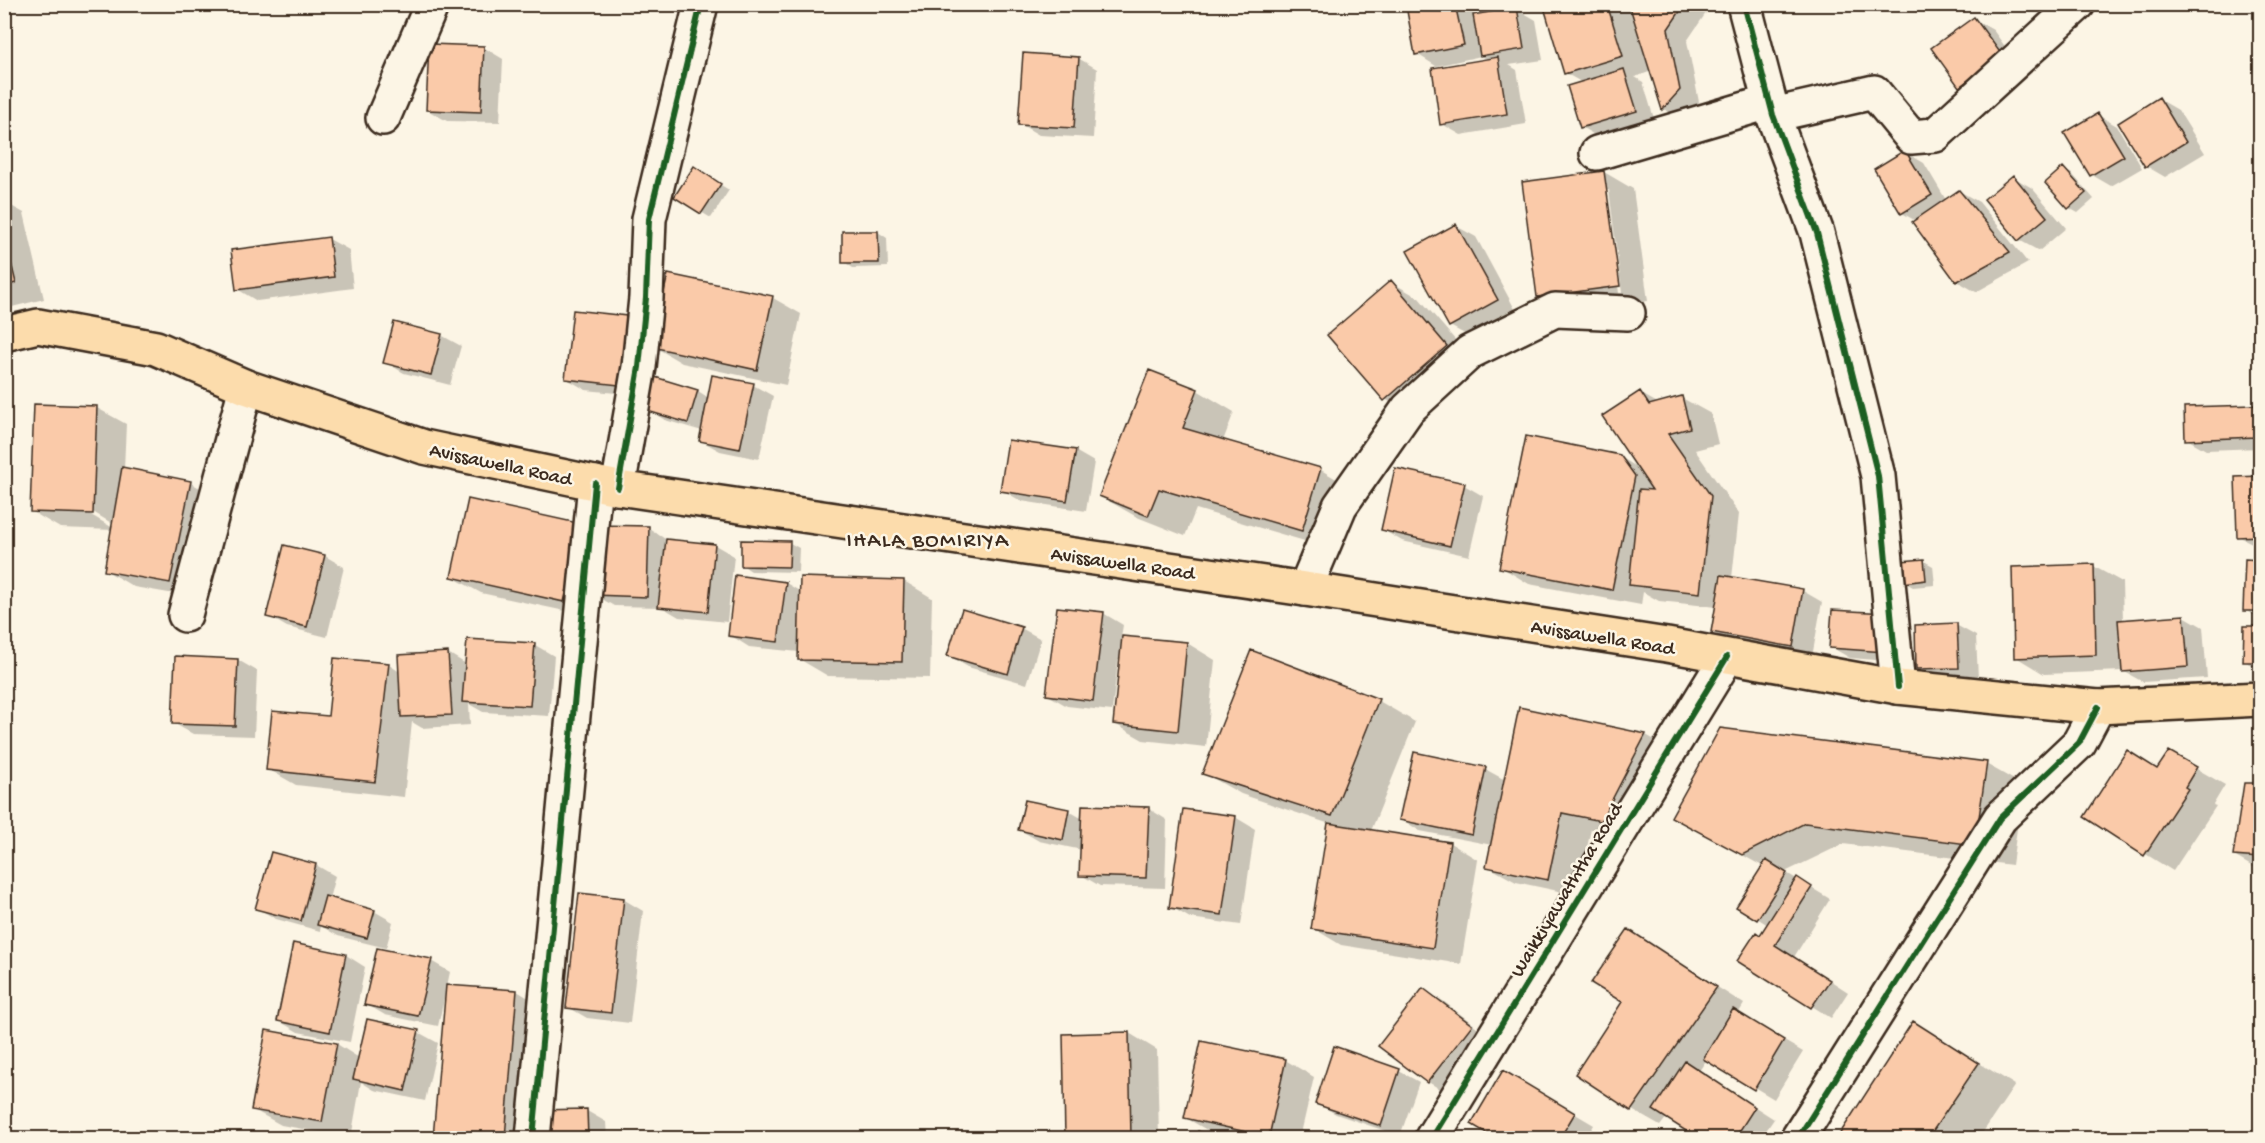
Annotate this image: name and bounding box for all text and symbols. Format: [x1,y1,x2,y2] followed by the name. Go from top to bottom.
[427,440,576,493] street label: Avissawella Road
[846,529,1010,555] district label: IHALA BOMIRIYA
[1049,544,1198,587] street label: Avissawella Road
[1529,617,1678,663] street label: Avissawella Road
[1507,797,1630,982] street label: Waikkiyawaththa Road

